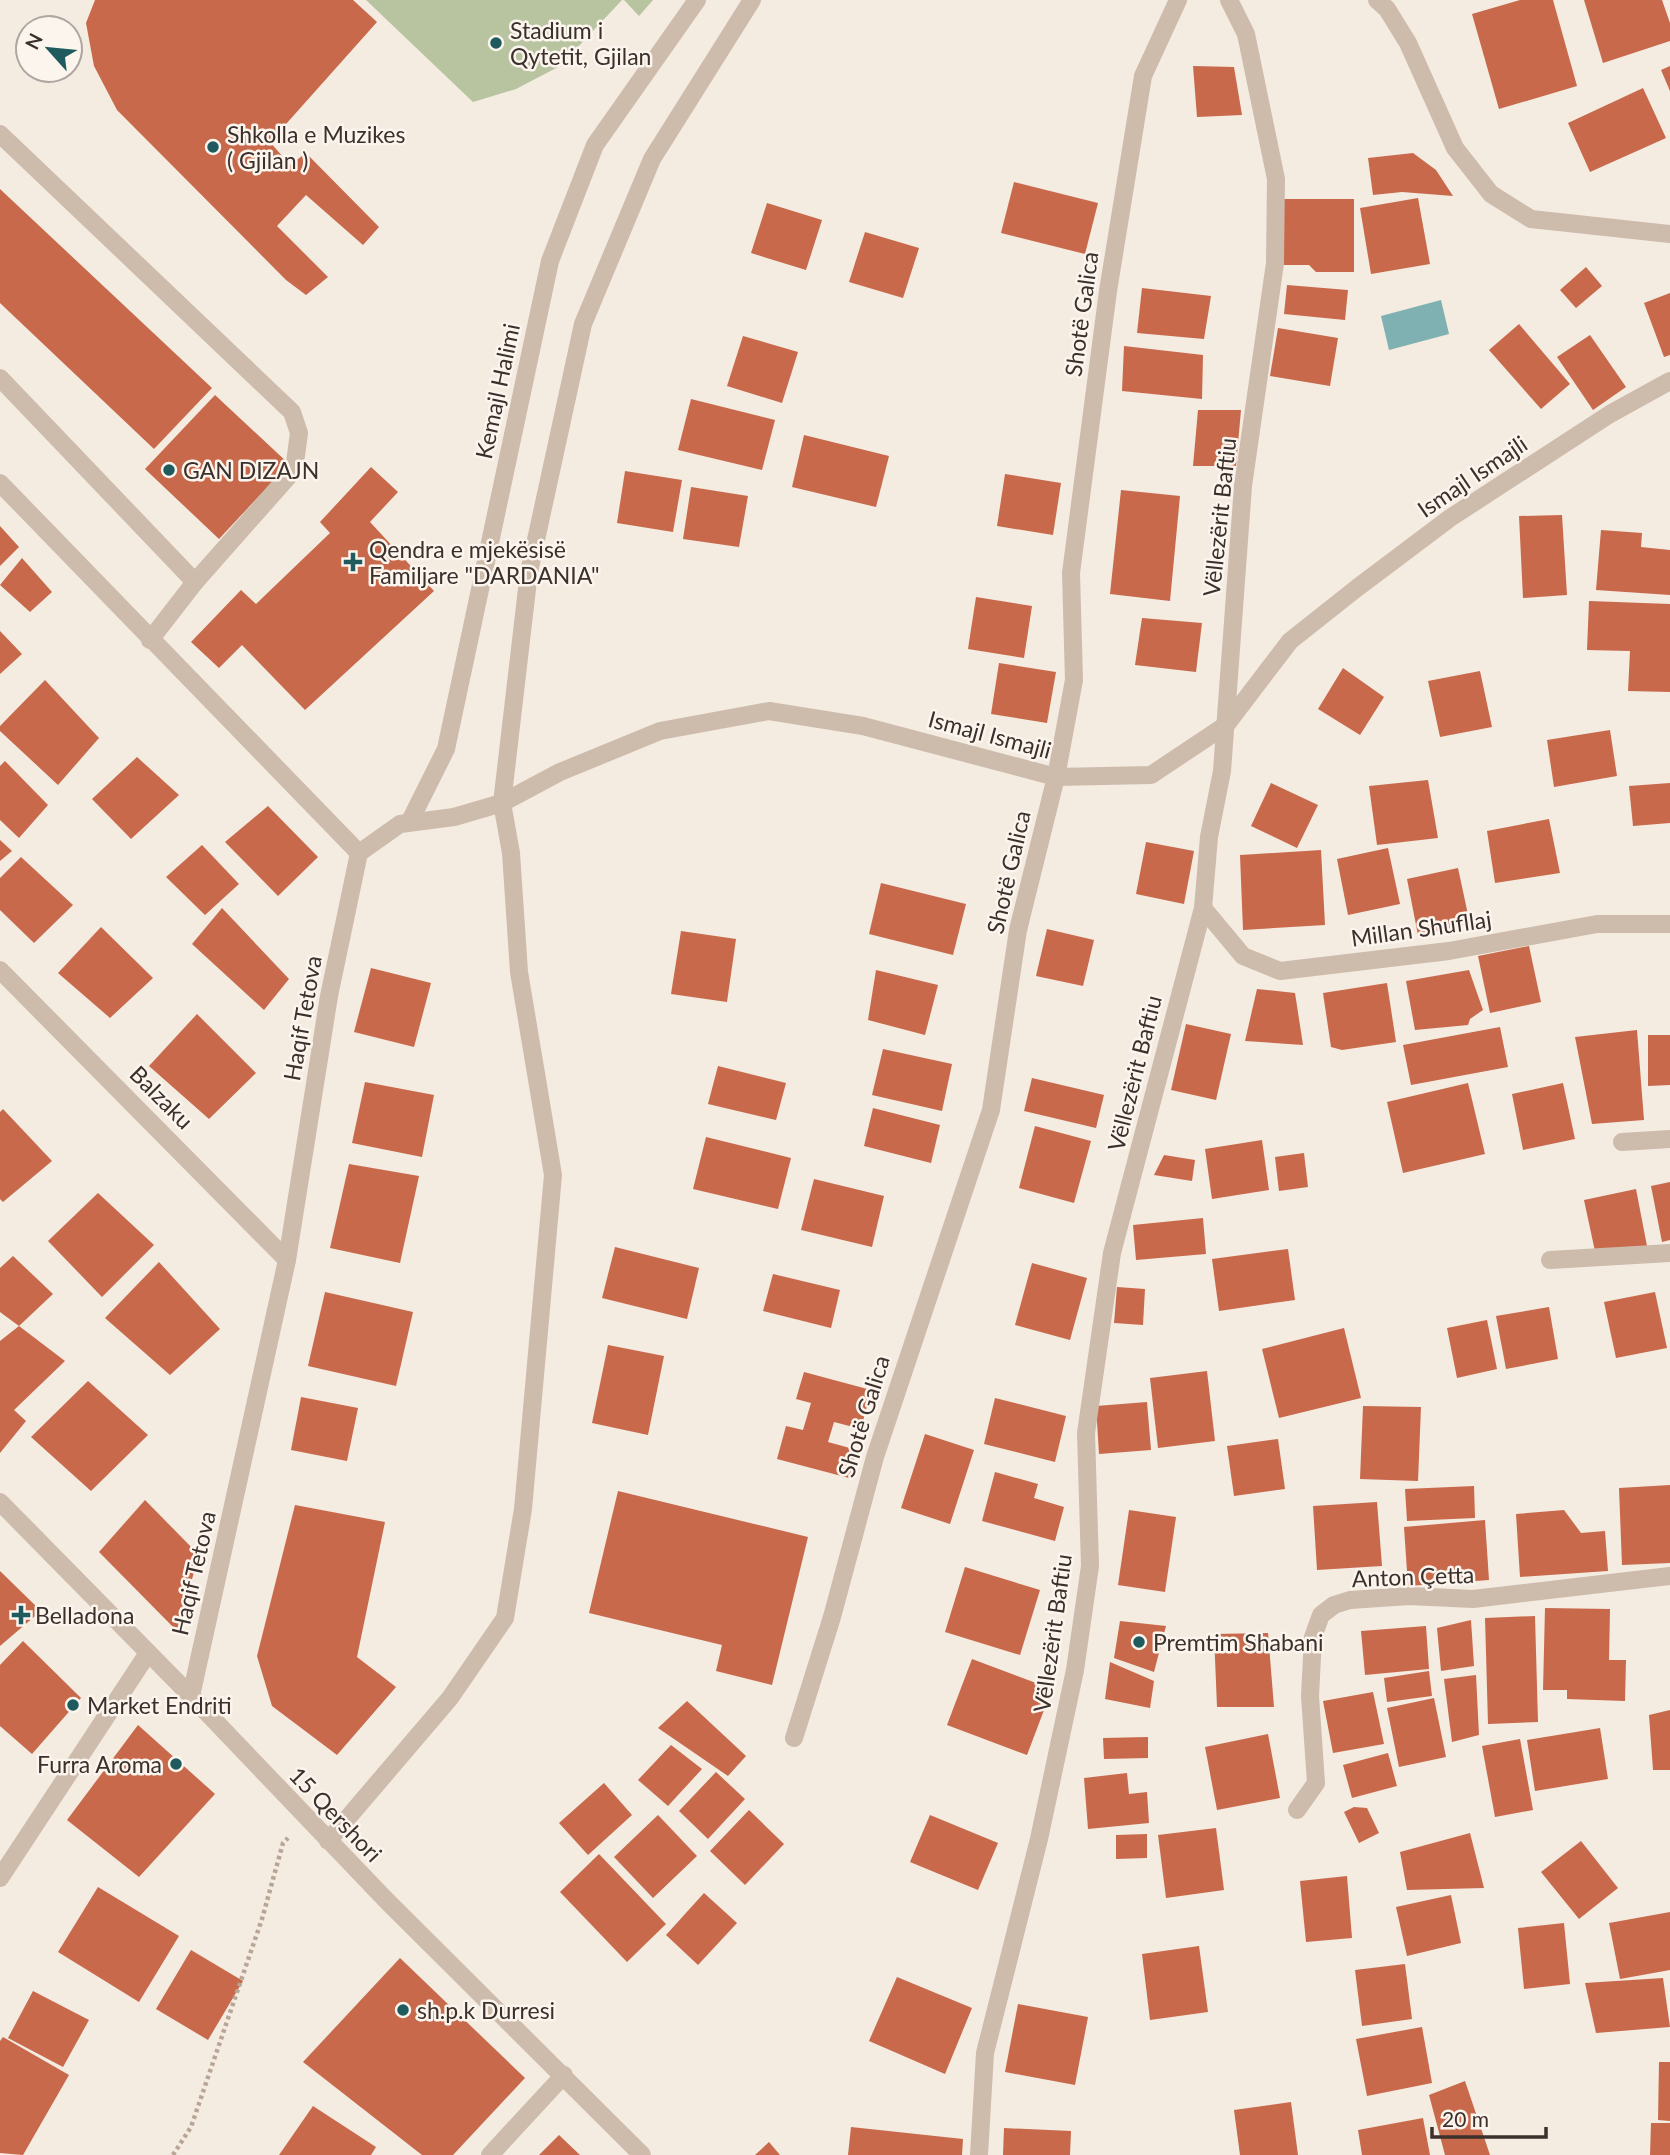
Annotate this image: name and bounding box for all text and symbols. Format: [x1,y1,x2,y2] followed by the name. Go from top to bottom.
[14,14,84,84] north arrow
[510,16,651,70] place label: Stadium i Qytetit, Gjilan
[20,29,47,53] text: N
[488,35,504,51] marker: Stadium i Qytetit, Gjilan
[227,120,405,174] place label: Shkolla e Muzikes ( Gjilan )
[205,139,221,155] marker: Shkolla e Muzikes ( Gjilan )
[1058,250,1104,378] street label: Shotë Galica
[469,321,525,461] street label: Kemajl Halimi
[1412,429,1532,523] street label: Ismajl Ismajli
[1197,436,1241,598] street label: Vëllezërit Baftiu
[183,456,319,484] place label: GAN DIZAJN
[161,462,177,478] marker: GAN DIZAJN
[369,535,600,589] place label: Qendra e mjekësisë Familjare "DARDANIA"
[343,552,363,572] marker: Qendra e mjekësisë Familjare "DARDANIA"
[925,704,1055,764] street label: Ismajl Ismajli
[980,808,1036,936] street label: Shotë Galica
[1349,904,1493,952] street label: Millan Shufllaj
[277,953,327,1083] street label: Haqif Tetova
[1101,992,1167,1154] street label: Vëllezërit Baftiu
[125,1060,199,1134] street label: Balzaku
[831,1352,895,1480] street label: Shotë Galica
[165,1508,221,1638] street label: Haqif Tetova
[1027,1552,1077,1714] street label: Vëllezërit Baftiu
[1351,1560,1475,1592] street label: Anton Çetta
[35,1601,134,1629] place label: Belladona
[13,1607,29,1623] marker: Belladona
[1153,1628,1324,1656] place label: Premtim Shabani
[1131,1634,1147,1650] marker: Premtim Shabani
[87,1691,232,1719] place label: Market Endriti
[65,1697,81,1713] marker: Market Endriti
[37,1750,162,1778] place label: Furra Aroma
[168,1756,184,1772] marker: Furra Aroma
[284,1761,388,1867] street label: 15 Qershori
[417,1996,555,2024] place label: sh.p.k Durresi
[395,2002,411,2018] marker: sh.p.k Durresi
[1432,2096,1546,2140] scale bar
[1442,2106,1489,2131] text: 20 m

